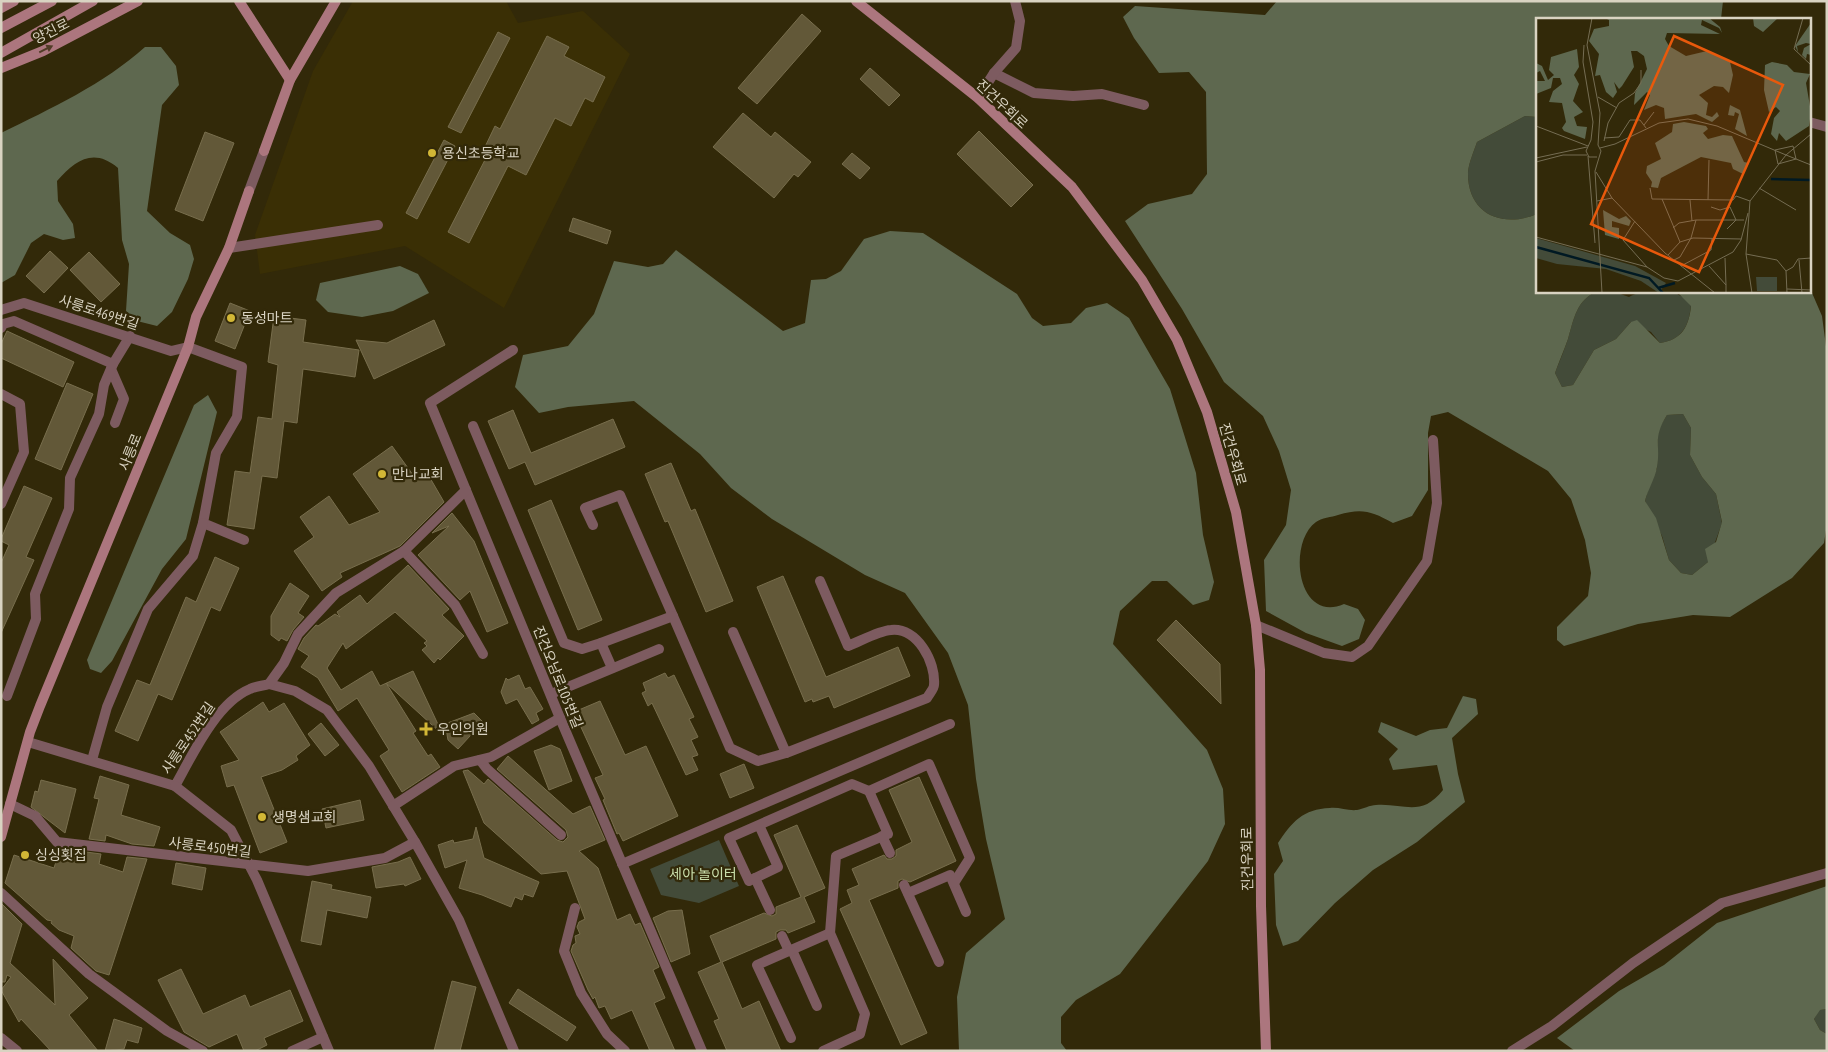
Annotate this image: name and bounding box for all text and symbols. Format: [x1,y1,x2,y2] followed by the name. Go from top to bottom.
[30,14,72,48] street label: 양진로
[1536,18,1810,292] inset map
[39,45,53,53] one-way arrow
[972,75,1032,133] street label: 진건우회로
[442,144,519,162] place label: 용신초등학교
[426,147,438,159] marker: 용신초등학교
[57,291,141,333] street label: 사릉로469번길
[241,309,293,327] place label: 동성마트
[225,312,237,324] marker: 동성마트
[1215,421,1251,488] street label: 진건우회로
[114,431,146,473] street label: 사릉로
[392,465,444,483] place label: 만나교회
[376,468,388,480] marker: 만나교회
[529,623,587,731] street label: 진건오남로105번길
[157,698,219,778] street label: 사릉로452번길
[437,720,489,738] place label: 우인의원
[419,722,433,736] marker: 우인의원
[272,808,336,826] place label: 생명샘교회
[256,811,268,823] marker: 생명샘교회
[1237,827,1257,891] street label: 진건우회로
[168,833,252,861] street label: 사릉로450번길
[35,846,87,864] place label: 싱싱횟집
[19,849,31,861] marker: 싱싱횟집
[669,865,737,883] park label: 세아 놀이터

